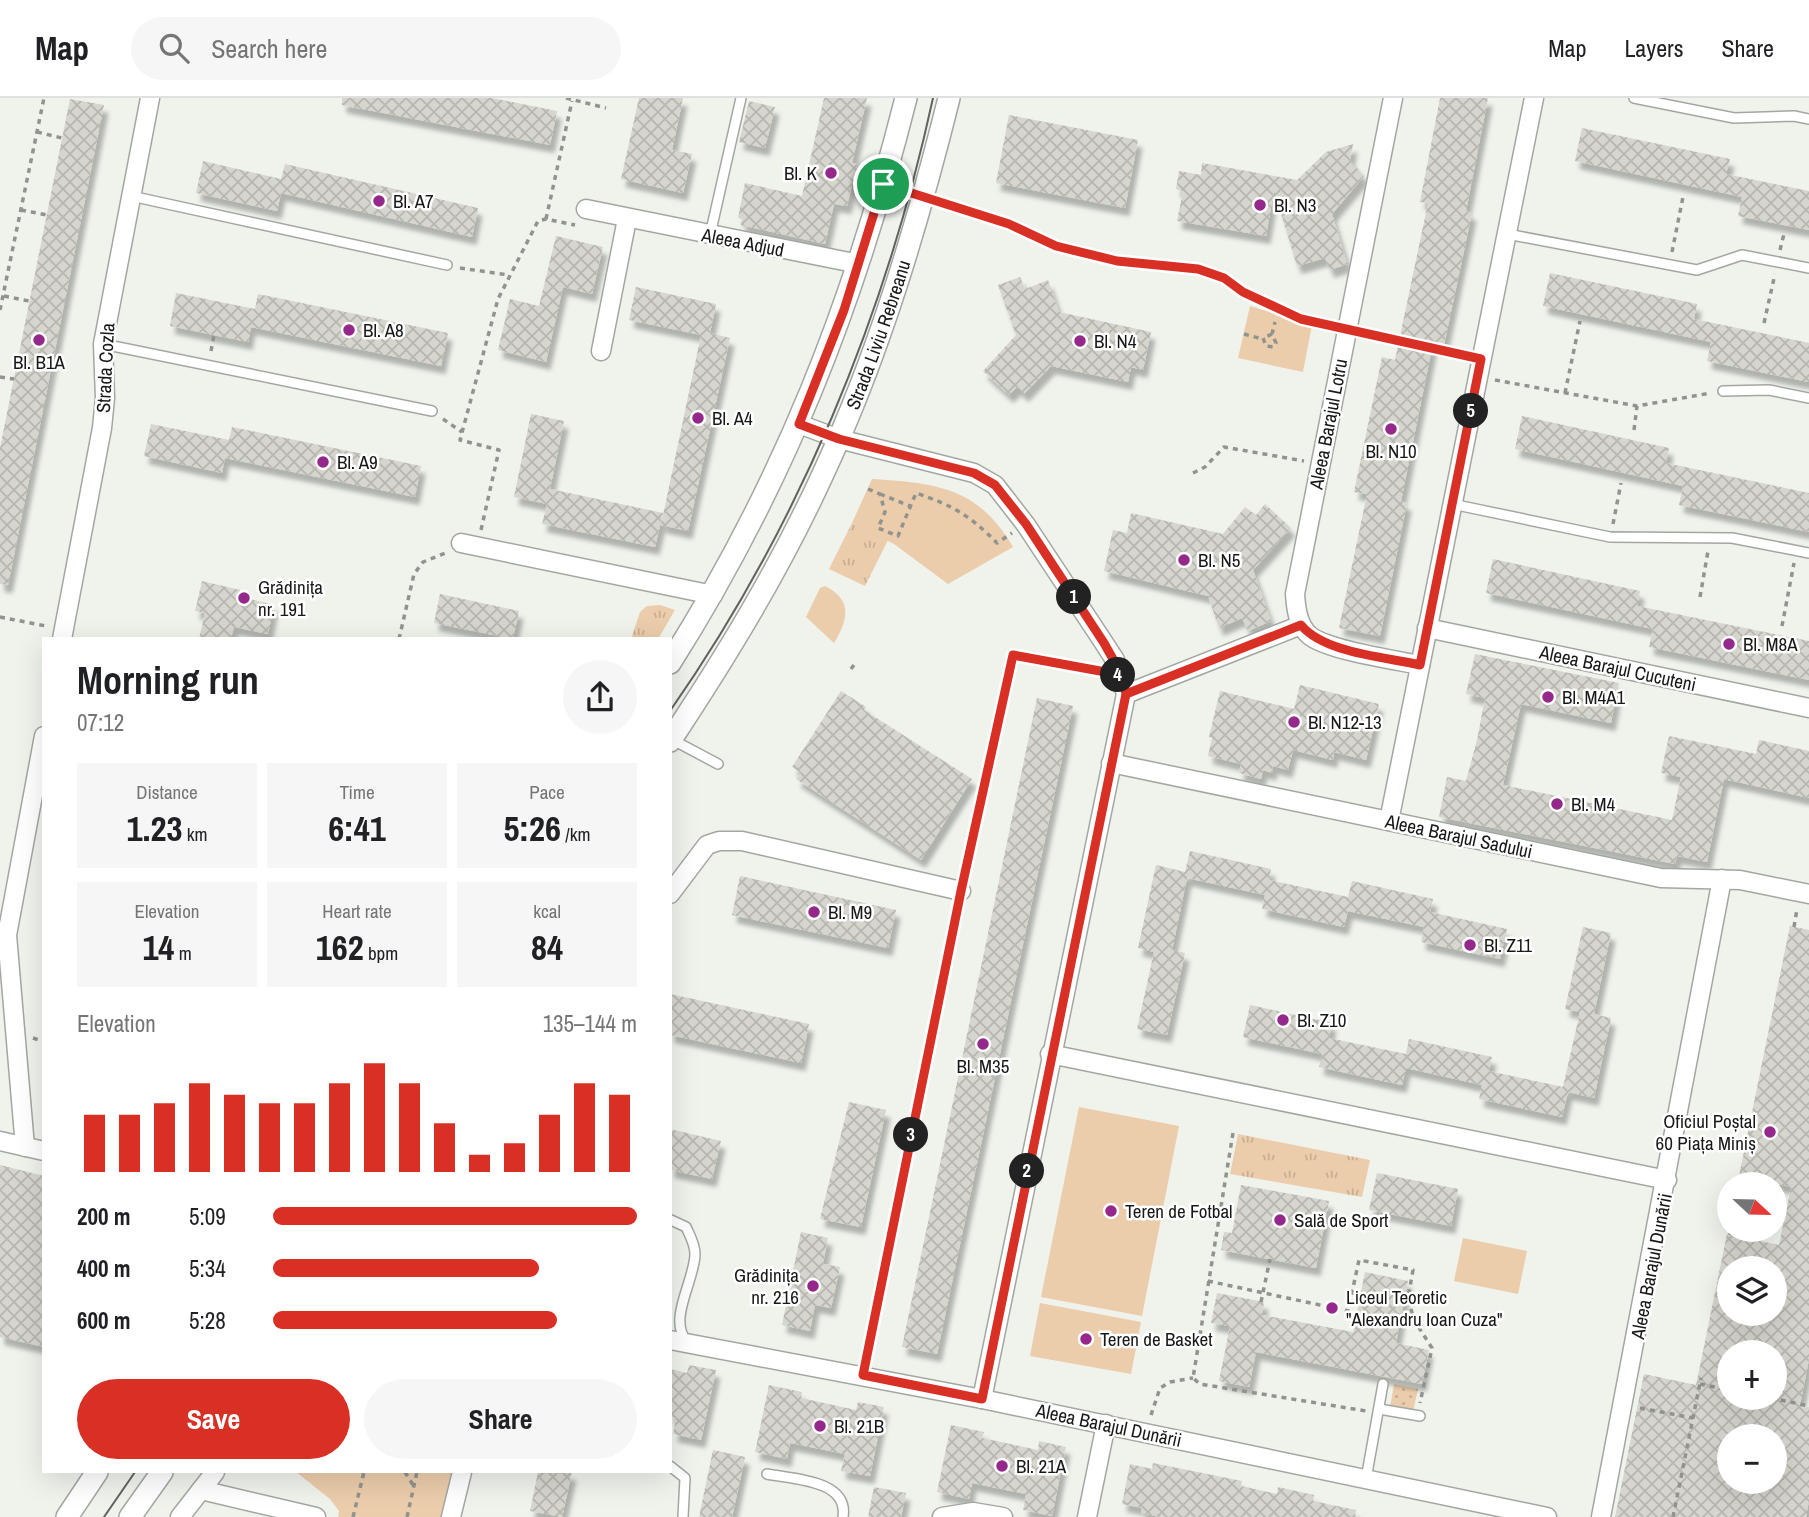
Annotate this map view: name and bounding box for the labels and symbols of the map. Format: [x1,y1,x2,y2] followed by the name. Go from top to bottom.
[853,154,913,214] pin
[784,160,818,186] place label: Bl. K
[823,165,839,181] marker: Bl. K
[393,188,434,214] place label: Bl. A7
[1274,192,1316,218] place label: Bl. N3
[371,193,387,209] marker: Bl. A7
[1252,197,1268,213] marker: Bl. N3
[699,221,786,263] street label: Aleea Adjud
[840,257,916,413] street label: Strada Liviu Rebreanu
[363,317,404,343] place label: Bl. A8
[90,322,120,414] street label: Strada Cozla
[341,322,357,338] marker: Bl. A8
[1094,328,1137,354] place label: Bl. N4
[31,332,47,348] marker: Bl. B1A
[1072,333,1088,349] marker: Bl. N4
[13,349,66,375] place label: Bl. B1A
[1302,356,1353,493] street label: Aleea Barajul Lotru
[1454,394,1488,428] pin: 5
[712,405,753,431] place label: Bl. A4
[690,410,706,426] marker: Bl. A4
[1383,421,1399,437] marker: Bl. N10
[1365,438,1417,464] place label: Bl. N10
[337,449,378,475] place label: Bl. A9
[315,454,331,470] marker: Bl. A9
[1198,547,1241,573] place label: Bl. N5
[1176,552,1192,568] marker: Bl. N5
[258,574,323,622] place label: Grădinița nr. 191
[1056,580,1092,614] pin: 1
[236,590,252,606] marker: Grădinița nr. 191
[1743,631,1798,657] place label: Bl. M8A
[1721,636,1737,652] marker: Bl. M8A
[1536,639,1699,697] street label: Aleea Barajul Cucuteni
[1100,658,1136,692] pin: 4
[1562,684,1626,710] place label: Bl. M4A1
[1540,689,1556,705] marker: Bl. M4A1
[1308,709,1382,735] place label: Bl. N12-13
[1286,714,1302,730] marker: Bl. N12-13
[1571,791,1615,817] place label: Bl. M4
[1549,796,1565,812] marker: Bl. M4
[1382,807,1535,864] street label: Aleea Barajul Sadului
[828,899,872,925] place label: Bl. M9
[806,904,822,920] marker: Bl. M9
[1484,932,1533,958] place label: Bl. Z11
[1462,937,1478,953] marker: Bl. Z11
[1297,1007,1346,1033] place label: Bl. Z10
[1275,1012,1291,1028] marker: Bl. Z10
[975,1036,991,1052] marker: Bl. M35
[957,1053,1010,1079] place label: Bl. M35
[1656,1108,1756,1156] place label: Oficiul Poștal 60 Piața Miniș
[894,1118,928,1152] pin: 3
[1762,1124,1778,1140] marker: Oficiul Poștal 60 Piața Miniș
[1010,1154,1044,1188] pin: 2
[1717,1172,1787,1242] north arrow
[1624,1191,1678,1342] street label: Aleea Barajul Dunării
[1125,1198,1233,1224] place label: Teren de Fotbal
[1103,1203,1119,1219] marker: Teren de Fotbal
[1294,1207,1389,1233] place label: Sală de Sport
[1272,1212,1288,1228] marker: Sală de Sport
[734,1262,799,1310] place label: Grădinița nr. 216
[805,1278,821,1294] marker: Grădinița nr. 216
[1346,1284,1503,1332] place label: Liceul Teoretic "Alexandru Ioan Cuza"
[1324,1300,1340,1316] marker: Liceul Teoretic "Alexandru Ioan Cuza"
[1100,1326,1213,1352] place label: Teren de Basket
[1078,1331,1094,1347] marker: Teren de Basket
[1033,1397,1184,1453] street label: Aleea Barajul Dunării
[834,1413,884,1439] place label: Bl. 21B
[812,1418,828,1434] marker: Bl. 21B
[1016,1453,1067,1479] place label: Bl. 21A
[994,1458,1010,1474] marker: Bl. 21A

